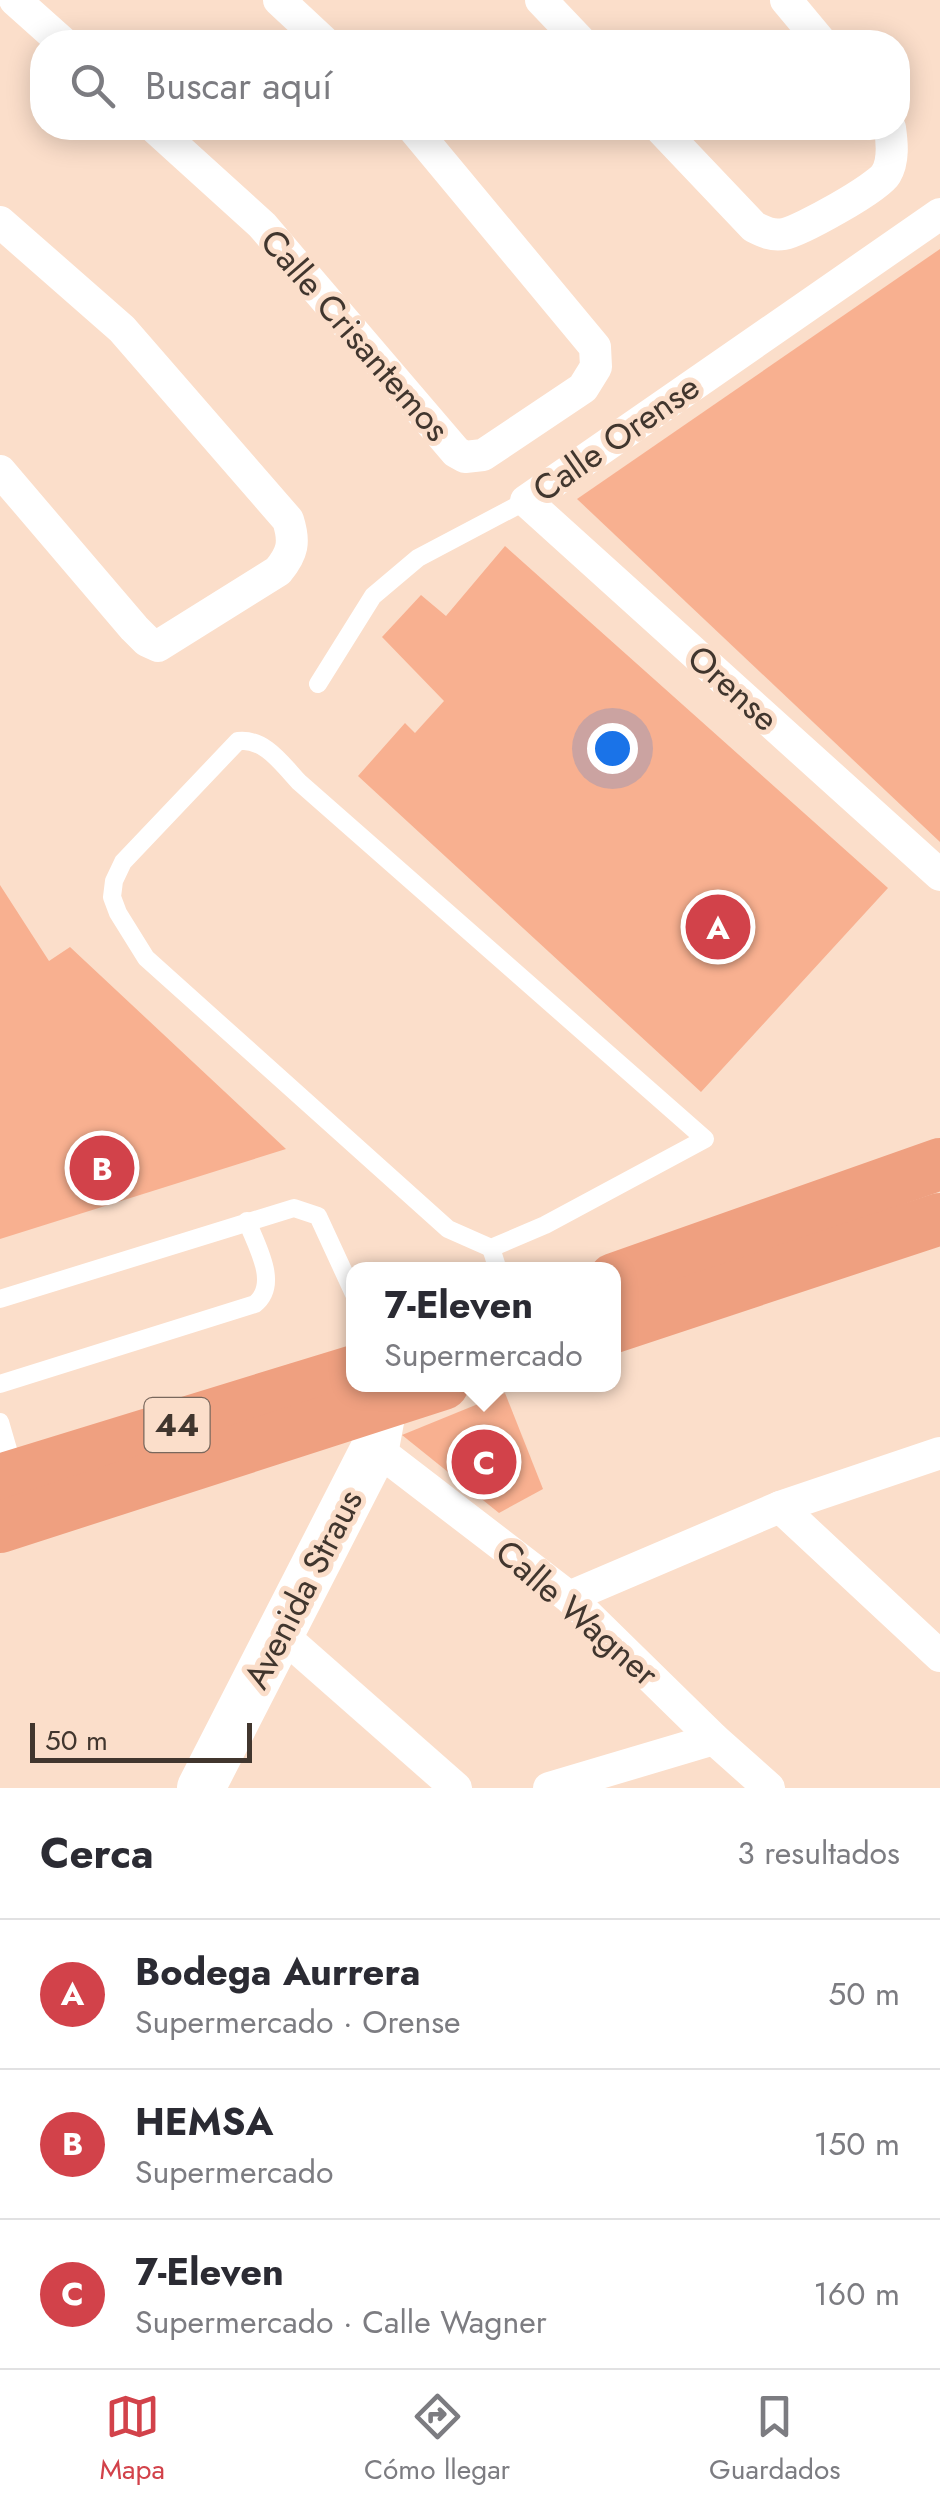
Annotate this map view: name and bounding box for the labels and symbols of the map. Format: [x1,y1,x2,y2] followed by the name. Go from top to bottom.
[249,218,461,452] street label: Calle Crisantemos
[523,362,709,514] street label: Calle Orense
[676,633,790,743] street label: Orense
[587,723,638,774] your location
[686,890,750,964] pin: A
[70,1130,134,1206] pin: B
[144,1398,210,1452] road number: 44
[452,1424,516,1500] pin: C
[231,1481,375,1697] street label: Avenida Straus
[484,1528,670,1698] street label: Calle Wagner
[30,1718,252,1762] scale bar

